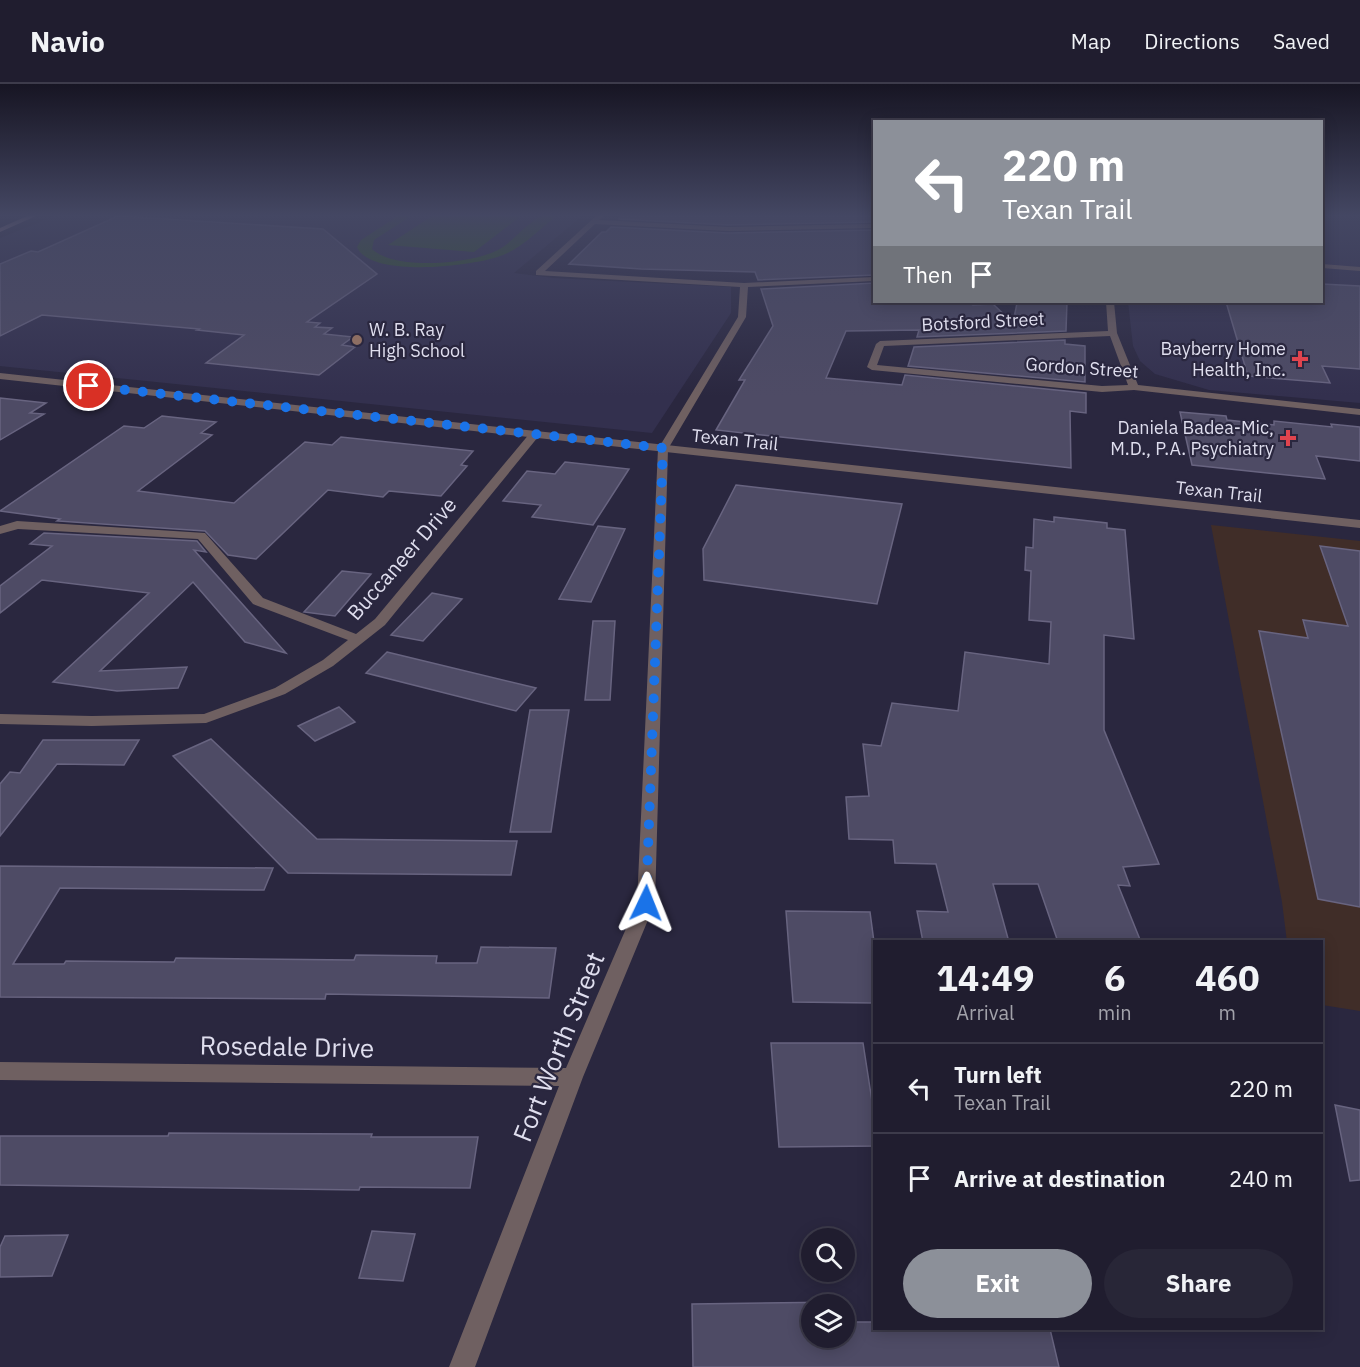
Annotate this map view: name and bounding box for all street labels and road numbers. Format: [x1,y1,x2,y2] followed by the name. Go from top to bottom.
[921,307,1045,336] street label: Botsford Street
[1025,352,1139,383] street label: Gordon Street
[691,424,780,455] street label: Texan Trail
[1175,476,1264,507] street label: Texan Trail
[340,491,462,626] street label: Buccaneer Drive
[505,947,612,1146] street label: Fort Worth Street
[199,1027,375,1065] street label: Rosedale Drive

